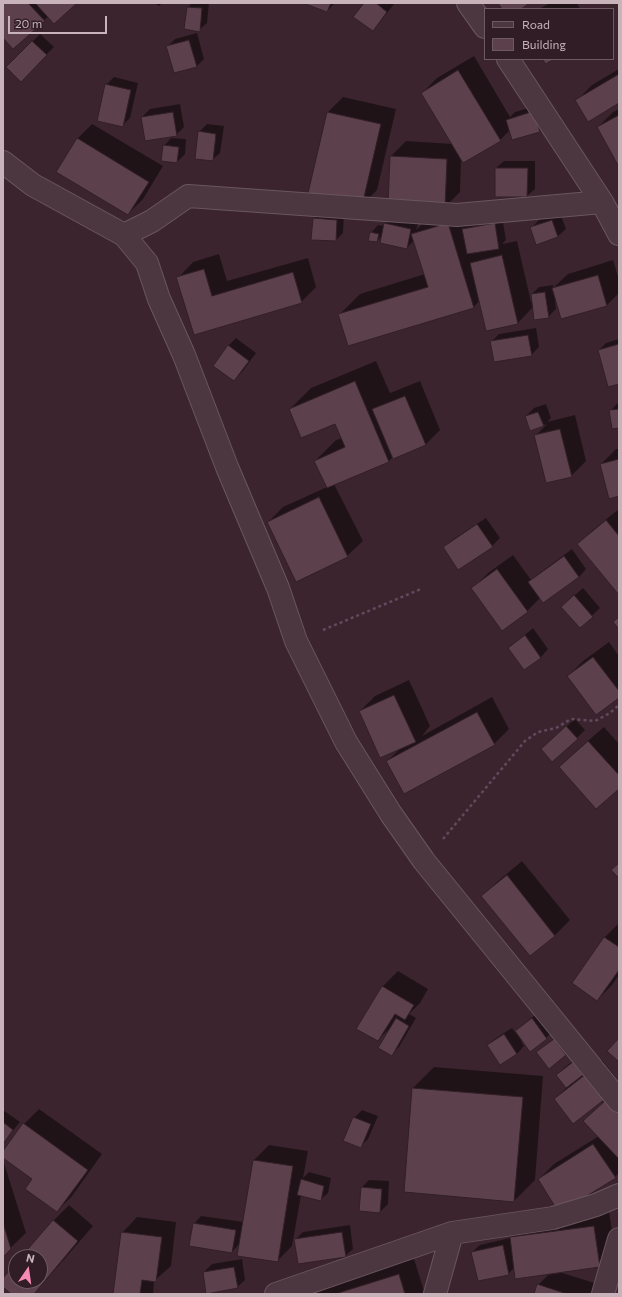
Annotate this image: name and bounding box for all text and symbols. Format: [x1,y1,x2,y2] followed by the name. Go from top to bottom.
[10,8,109,34] scale bar
[484,8,614,60] legend
[15,16,42,30] text: 20 m
[522,17,550,31] text: Road
[522,37,566,51] text: Building
[8,1249,48,1289] north arrow
[25,1251,36,1265] text: N

